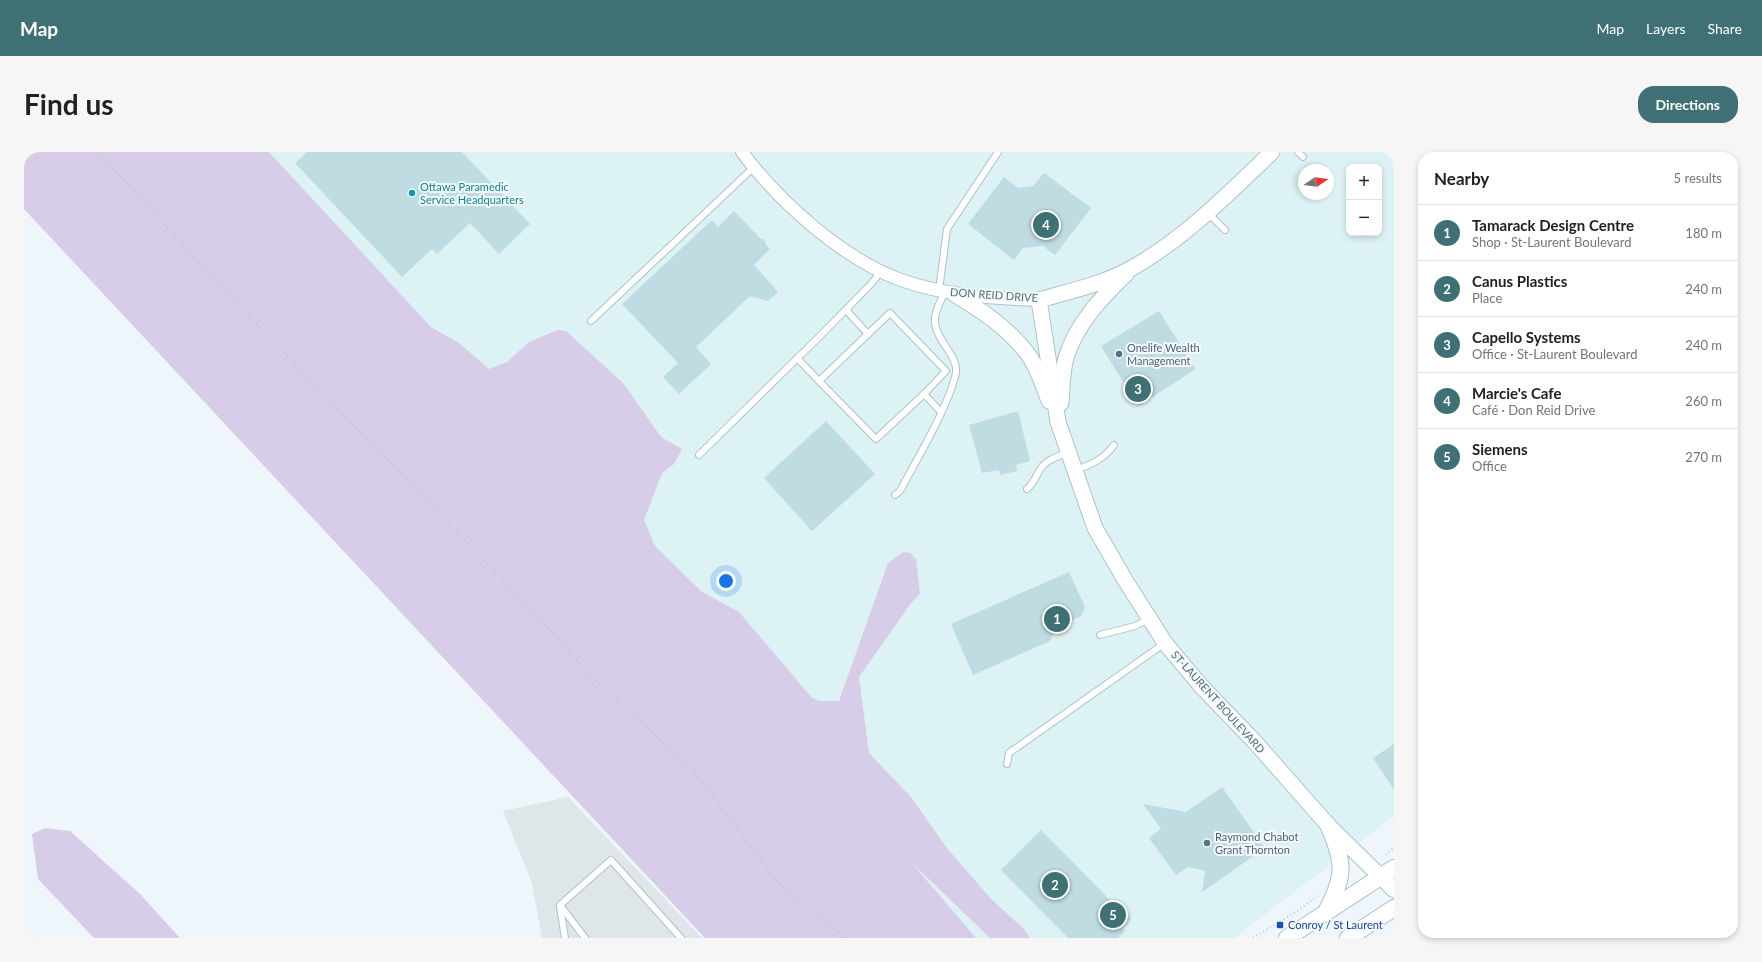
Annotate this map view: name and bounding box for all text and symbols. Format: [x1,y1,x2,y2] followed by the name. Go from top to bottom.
[20,17,58,40] text: Map
[1596,20,1624,37] text: Map
[1646,20,1686,37] text: Layers
[1708,20,1742,37] text: Share
[1638,86,1738,123] button: Directions
[24,87,114,121] text: Find us
[1298,164,1334,200] north arrow
[1346,164,1382,236] map controls
[1346,164,1382,200] button: +
[1434,168,1489,189] text: Nearby
[1674,170,1722,186] text: 5 results
[420,180,524,206] place label: Ottawa Paramedic Service Headquarters
[407,188,417,198] marker: Ottawa Paramedic Service Headquarters
[1346,200,1382,236] button: −
[1033,210,1059,240] pin: 4
[1472,216,1634,234] text: Tamarack Design Centre
[1443,225,1451,241] text: 1
[1685,225,1722,241] text: 180 m
[1472,234,1632,250] text: Shop · St-Laurent Boulevard
[1472,272,1567,290] text: Canus Plastics
[1443,281,1451,297] text: 2
[1685,281,1722,297] text: 240 m
[950,285,1038,304] street label: DON REID DRIVE
[1472,290,1502,306] text: Place
[1472,328,1581,346] text: Capello Systems
[1443,337,1451,353] text: 3
[1685,337,1722,353] text: 240 m
[1127,341,1200,367] place label: Onelife Wealth Management
[1472,346,1638,362] text: Office · St-Laurent Boulevard
[1114,349,1124,359] marker: Onelife Wealth Management
[1125,374,1151,404] pin: 3
[1472,384,1562,402] text: Marcie's Cafe
[1443,393,1451,409] text: 4
[1685,393,1722,409] text: 260 m
[1472,402,1595,418] text: Café · Don Reid Drive
[1472,440,1528,458] text: Siemens
[1443,449,1451,465] text: 5
[1685,449,1722,465] text: 270 m
[1472,458,1507,474] text: Office
[716,571,736,591] your location
[1044,604,1070,634] pin: 1
[1169,648,1268,755] street label: ST-LAURENT BOULEVARD
[1215,830,1298,856] place label: Raymond Chabot Grant Thornton
[1202,838,1212,848] marker: Raymond Chabot Grant Thornton
[1042,870,1068,900] pin: 2
[1100,900,1126,930] pin: 5
[1288,918,1383,931] place label: Conroy / St Laurent
[1275,920,1285,930] marker: Conroy / St Laurent

